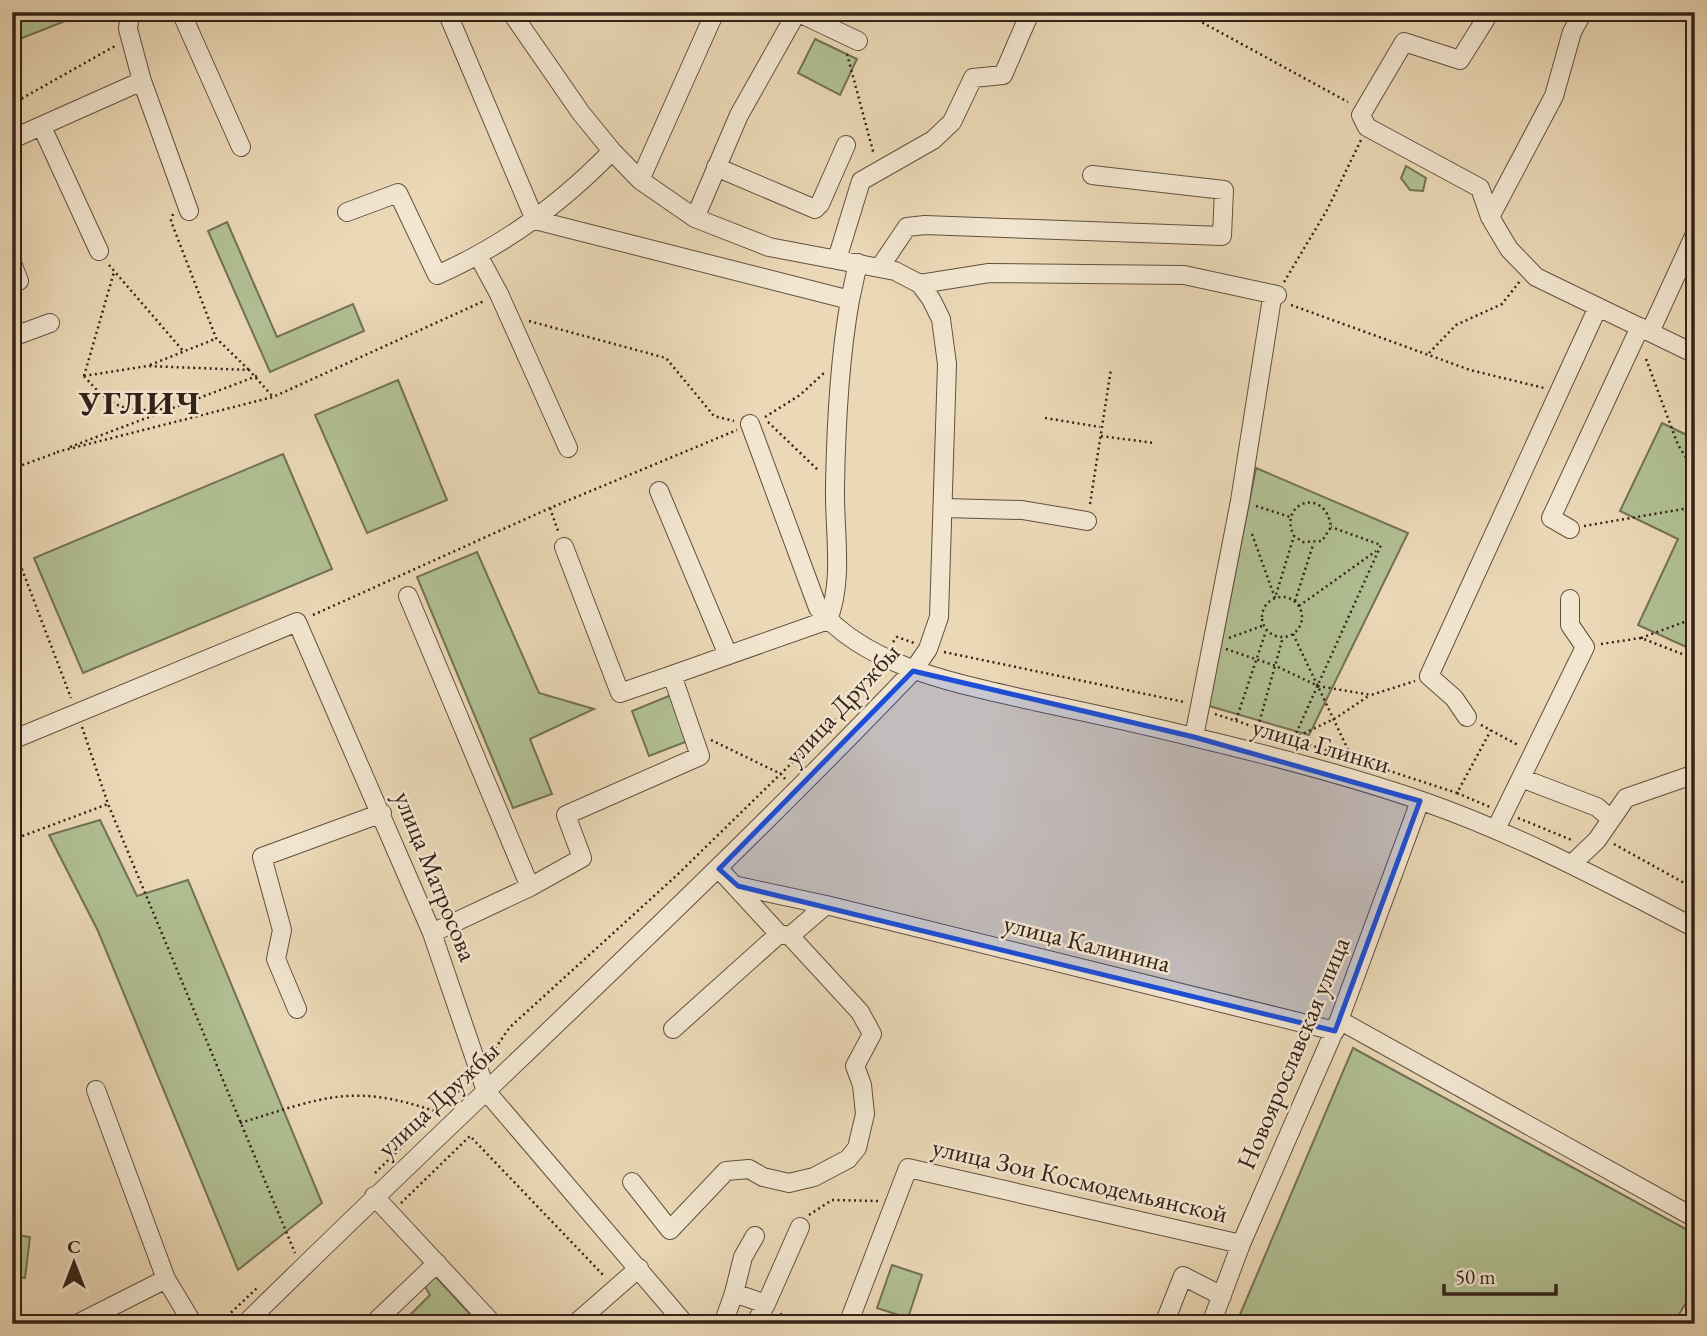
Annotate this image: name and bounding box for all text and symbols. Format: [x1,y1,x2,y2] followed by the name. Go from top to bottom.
[77,381,202,424] district label: УГЛИЧ
[777,636,907,772] street label: улица Дружбы
[1248,709,1394,781] street label: улица Глинки
[386,786,486,967] street label: улица Матросова
[1000,906,1175,980] street label: улица Калинина
[1229,931,1358,1174] street label: Новоярославская улица
[370,1034,506,1164] street label: улица Дружбы
[929,1129,1231,1231] street label: улица Зои Космодемьянской
[38,1228,108,1298] north arrow
[67,1234,81,1259] text: С
[1444,1252,1556,1296] scale bar
[1455,1263,1496,1290] text: 50 m

